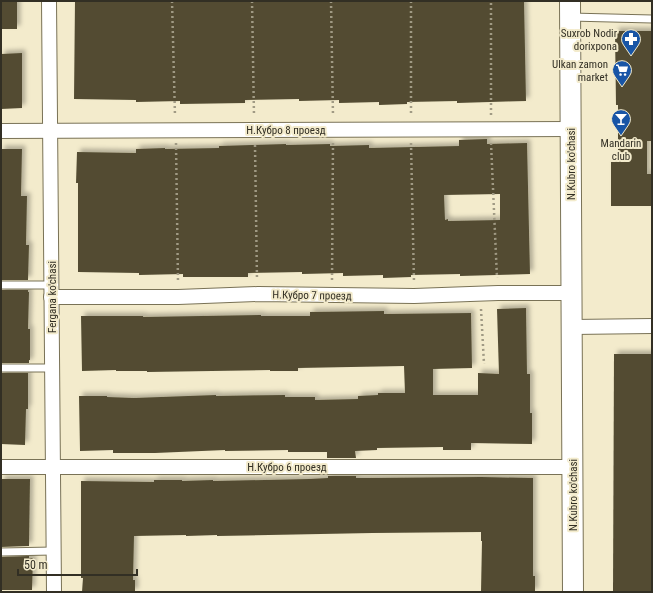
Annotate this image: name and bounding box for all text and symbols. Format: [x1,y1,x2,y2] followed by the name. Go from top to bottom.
[561,27,618,53] place label: Suxrob Nodir dorixpona
[620,28,642,56] pharmacy icon: Suxrob Nodir dorixpona
[552,58,608,84] place label: Ulkan zamon market
[611,59,633,87] supermarket icon: Ulkan zamon market
[610,108,632,136] bar icon: Mandarin club
[246,124,326,137] street label: Н.Кубро 8 проезд
[565,128,578,200] street label: N.Kubro ko'chasi
[601,137,641,163] place label: Mandarin club
[46,261,59,333] street label: Fergana ko'chasi
[272,288,352,303] street label: Н.Кубро 7 проезд
[567,459,580,531] street label: N.Kubro ko'chasi
[247,461,327,474] street label: Н.Кубро 6 проезд
[18,551,137,577] scale bar
[24,558,48,572] text: 50 m

